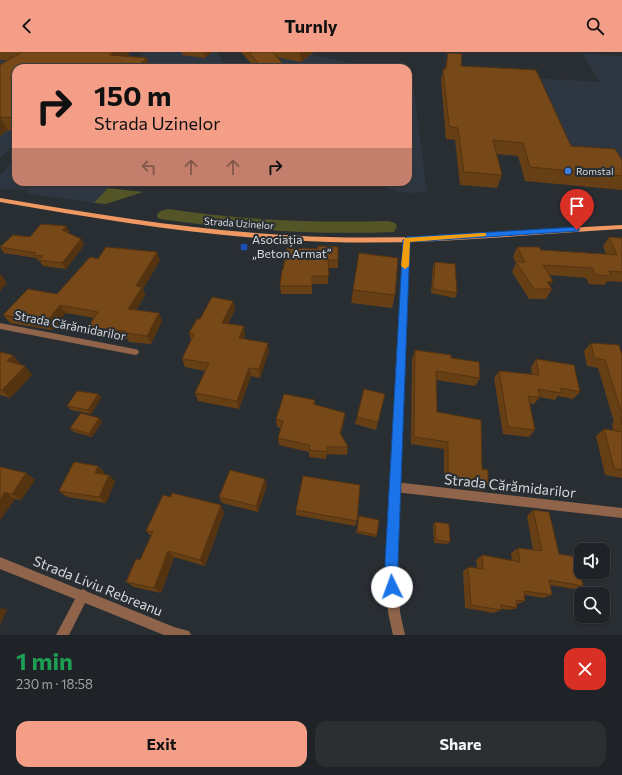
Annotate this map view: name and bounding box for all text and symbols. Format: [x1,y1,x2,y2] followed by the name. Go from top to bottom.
[16,15,38,37] icon: back
[284,15,338,37] text: Turnly
[584,15,606,37] icon: search
[94,78,171,112] text: 150 m
[28,80,80,132] icon: right
[94,112,221,134] text: Strada Uzinelor
[138,156,160,178] icon: left
[180,156,202,178] icon: ahead
[222,156,244,178] icon: ahead
[264,156,286,178] icon: right
[576,165,613,177] place label: Romstal
[563,166,573,176] marker: Romstal
[560,189,594,230] pin
[566,195,588,217] icon: arrive
[204,215,274,231] street label: Strada Uzinelor
[252,232,332,260] place label: Asociația „Beton Armat”
[239,242,249,252] marker: Asociația „Beton Armat”
[13,307,127,343] street label: Strada Cărămidarilor
[443,470,577,501] street label: Strada Cărămidarilor
[574,543,610,623] map controls
[574,543,610,579] button: sound
[31,552,165,619] street label: Strada Liviu Rebreanu
[371,566,413,608] position arrow
[574,587,610,623] button: search
[16,646,73,675] text: 1 min
[564,648,606,690] button: close
[16,676,93,692] text: 230 m · 18:58
[16,721,307,767] button: Exit
[315,721,606,767] button: Share

